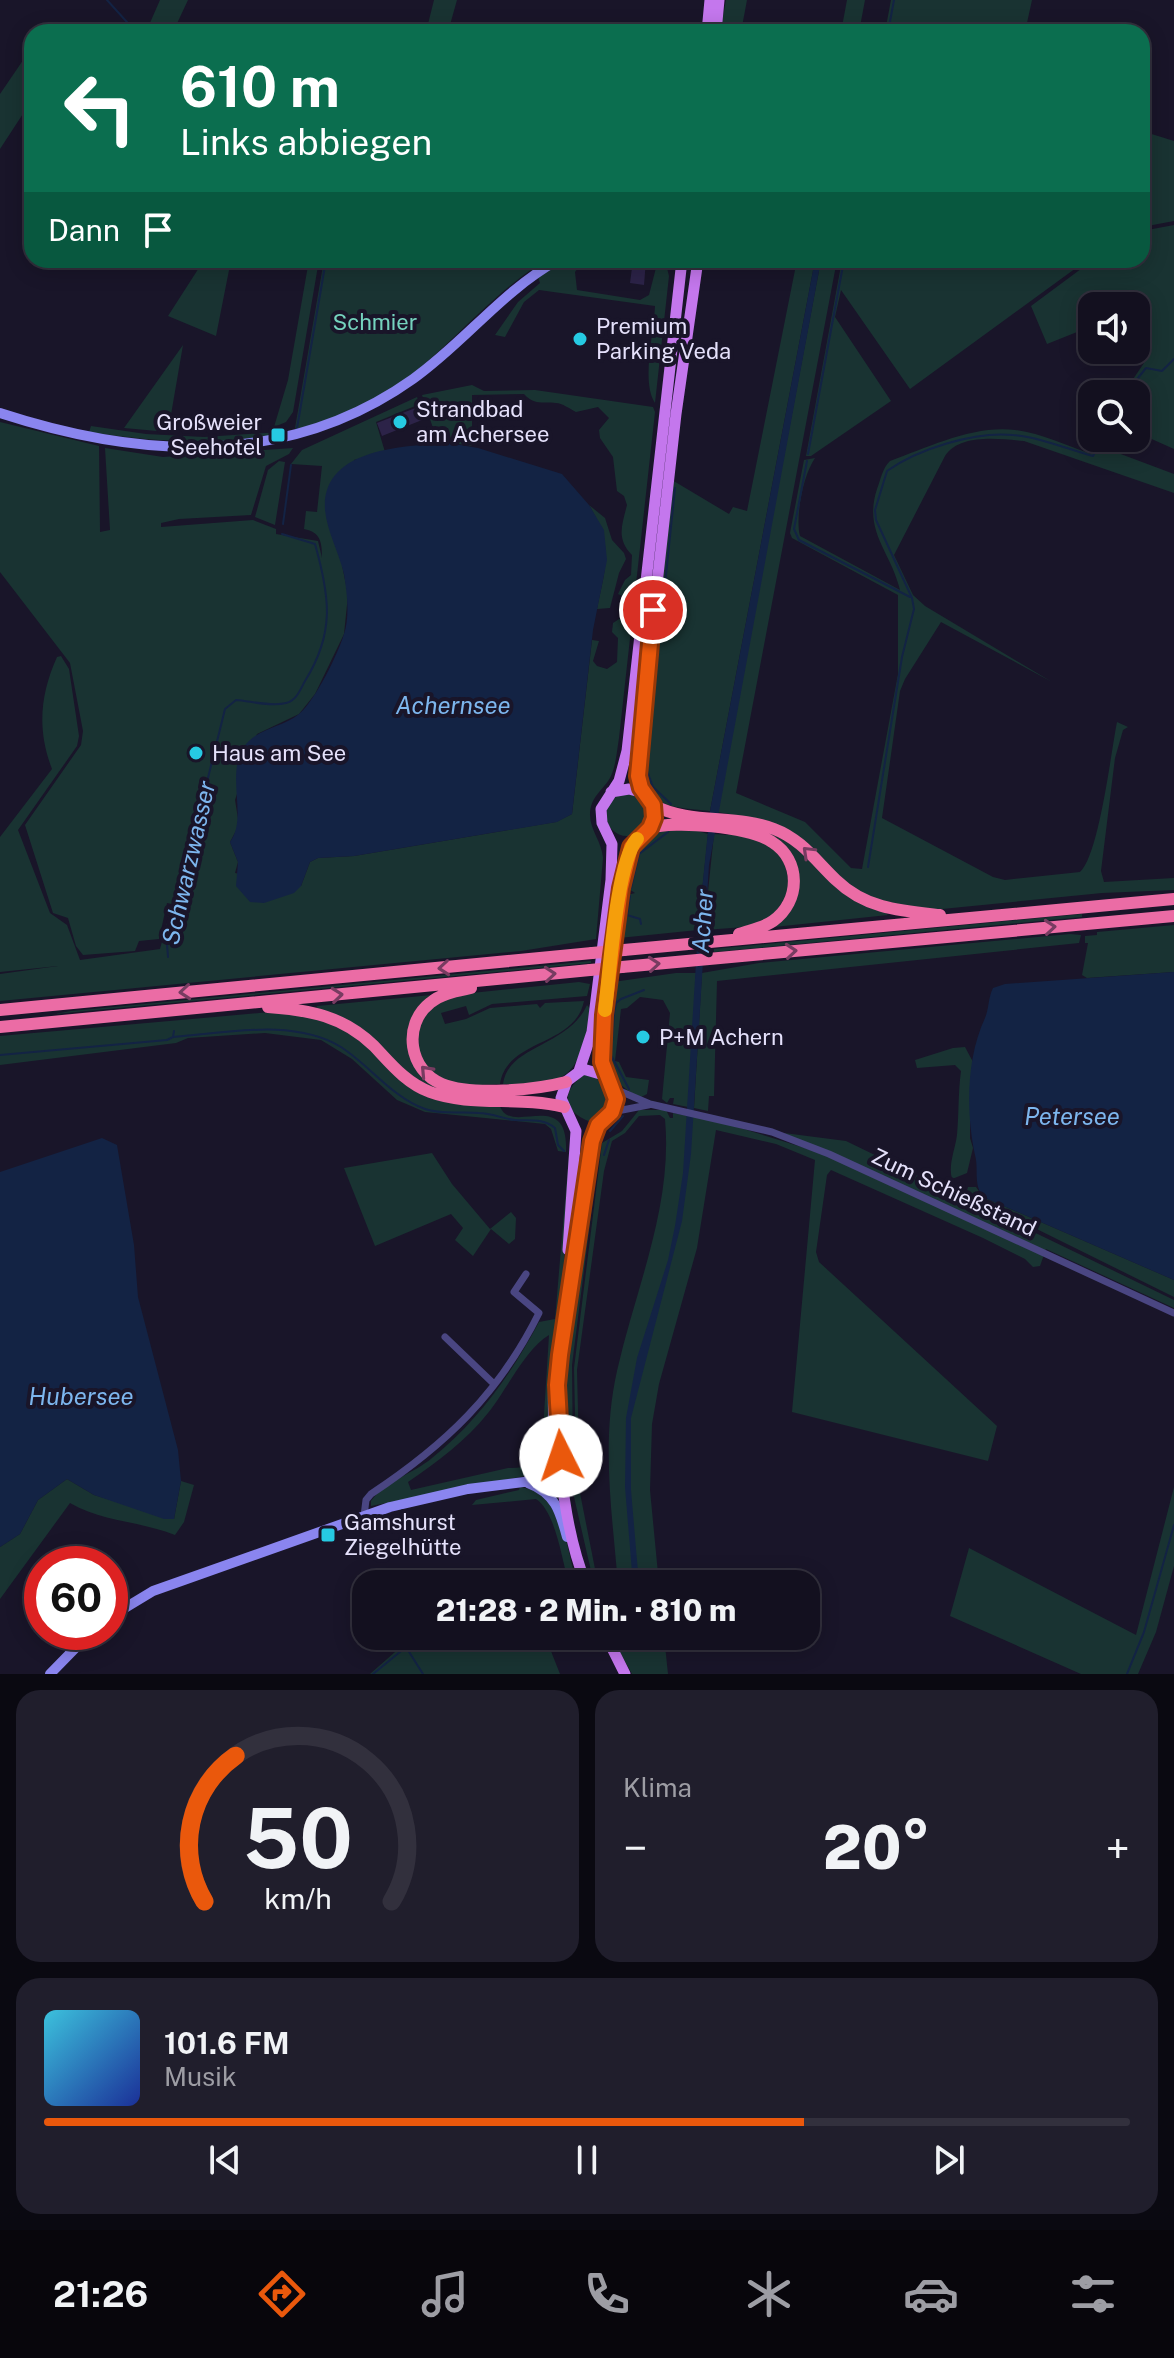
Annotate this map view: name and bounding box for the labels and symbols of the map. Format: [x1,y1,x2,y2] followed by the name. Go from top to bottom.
[333,309,417,335] park label: Schmier
[596,313,731,364] place label: Premium Parking Veda
[571,330,589,348] marker: Premium Parking Veda
[416,396,549,447] place label: Strandbad am Achersee
[156,409,262,460] place label: Großweier Seehotel
[391,413,409,431] marker: Strandbad am Achersee
[269,426,287,444] marker: Großweier Seehotel
[619,576,687,644] pin
[395,691,511,719] water label: Achernsee
[212,740,346,766] place label: Haus am See
[187,744,205,762] marker: Haus am See
[156,777,221,947] water label: Schwarzwasser
[803,847,817,861] one-way arrow
[686,887,718,954] water label: Acher
[1043,918,1056,935] one-way arrow
[785,943,798,960] one-way arrow
[647,956,660,973] one-way arrow
[437,959,450,976] one-way arrow
[544,966,557,983] one-way arrow
[179,984,192,1001] one-way arrow
[331,986,344,1003] one-way arrow
[659,1024,784,1050] place label: P+M Achern
[634,1028,652,1046] marker: P+M Achern
[421,1065,436,1080] one-way arrow
[1024,1102,1120,1130] water label: Petersee
[868,1142,1040,1242] street label: Zum Schießstand
[28,1382,134,1410] water label: Hubersee
[519,1414,603,1498] position arrow
[344,1509,461,1560] place label: Gamshurst Ziegelhütte
[319,1526,337,1544] marker: Gamshurst Ziegelhütte
[24,1546,128,1650] speed limit sign: 60

